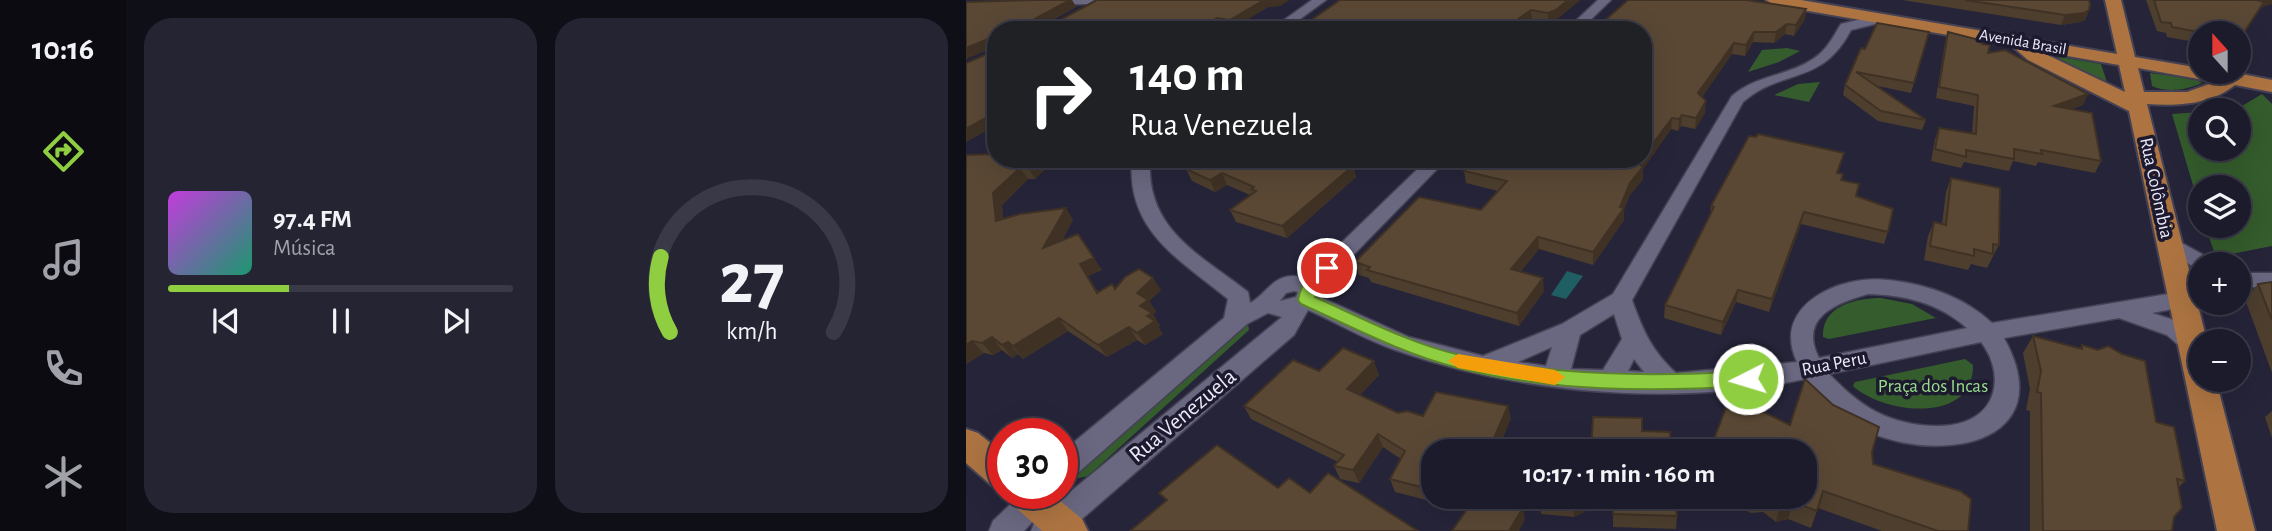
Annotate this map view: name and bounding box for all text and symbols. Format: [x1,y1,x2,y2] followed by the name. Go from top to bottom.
[2188,21,2250,84] north arrow
[2188,21,2251,392] map controls
[1978,26,2068,58] street label: Avenida Brasil
[32,33,94,65] text: 10:16
[1015,49,1106,140] icon: right
[1130,51,1245,100] text: 140 m
[2188,98,2251,161] button: search
[1130,109,1313,141] text: Rua Venezuela
[39,127,88,176] icon: directions
[2136,136,2176,240] street label: Rua Colômbia
[2188,175,2251,238] button: layers
[273,206,352,232] text: 97.4 FM
[39,235,88,284] icon: music
[273,237,336,260] text: Música
[1297,238,1357,298] pin
[719,244,784,317] text: 27
[1308,249,1346,287] icon: arrive
[2188,252,2251,315] button: +
[207,302,245,340] icon: previous
[322,302,360,340] icon: pause
[437,302,475,340] icon: next
[726,318,777,343] text: km/h
[2188,329,2251,392] button: −
[1711,342,1785,416] position arrow
[39,344,88,393] icon: phone
[1800,348,1868,380] street label: Rua Peru
[1125,365,1241,467] street label: Rua Venezuela
[1878,377,1988,396] park label: Praça dos Incas
[987,418,1078,509] speed limit sign: 30
[39,452,88,501] icon: climate
[1523,461,1715,487] text: 10:17 · 1 min · 160 m

